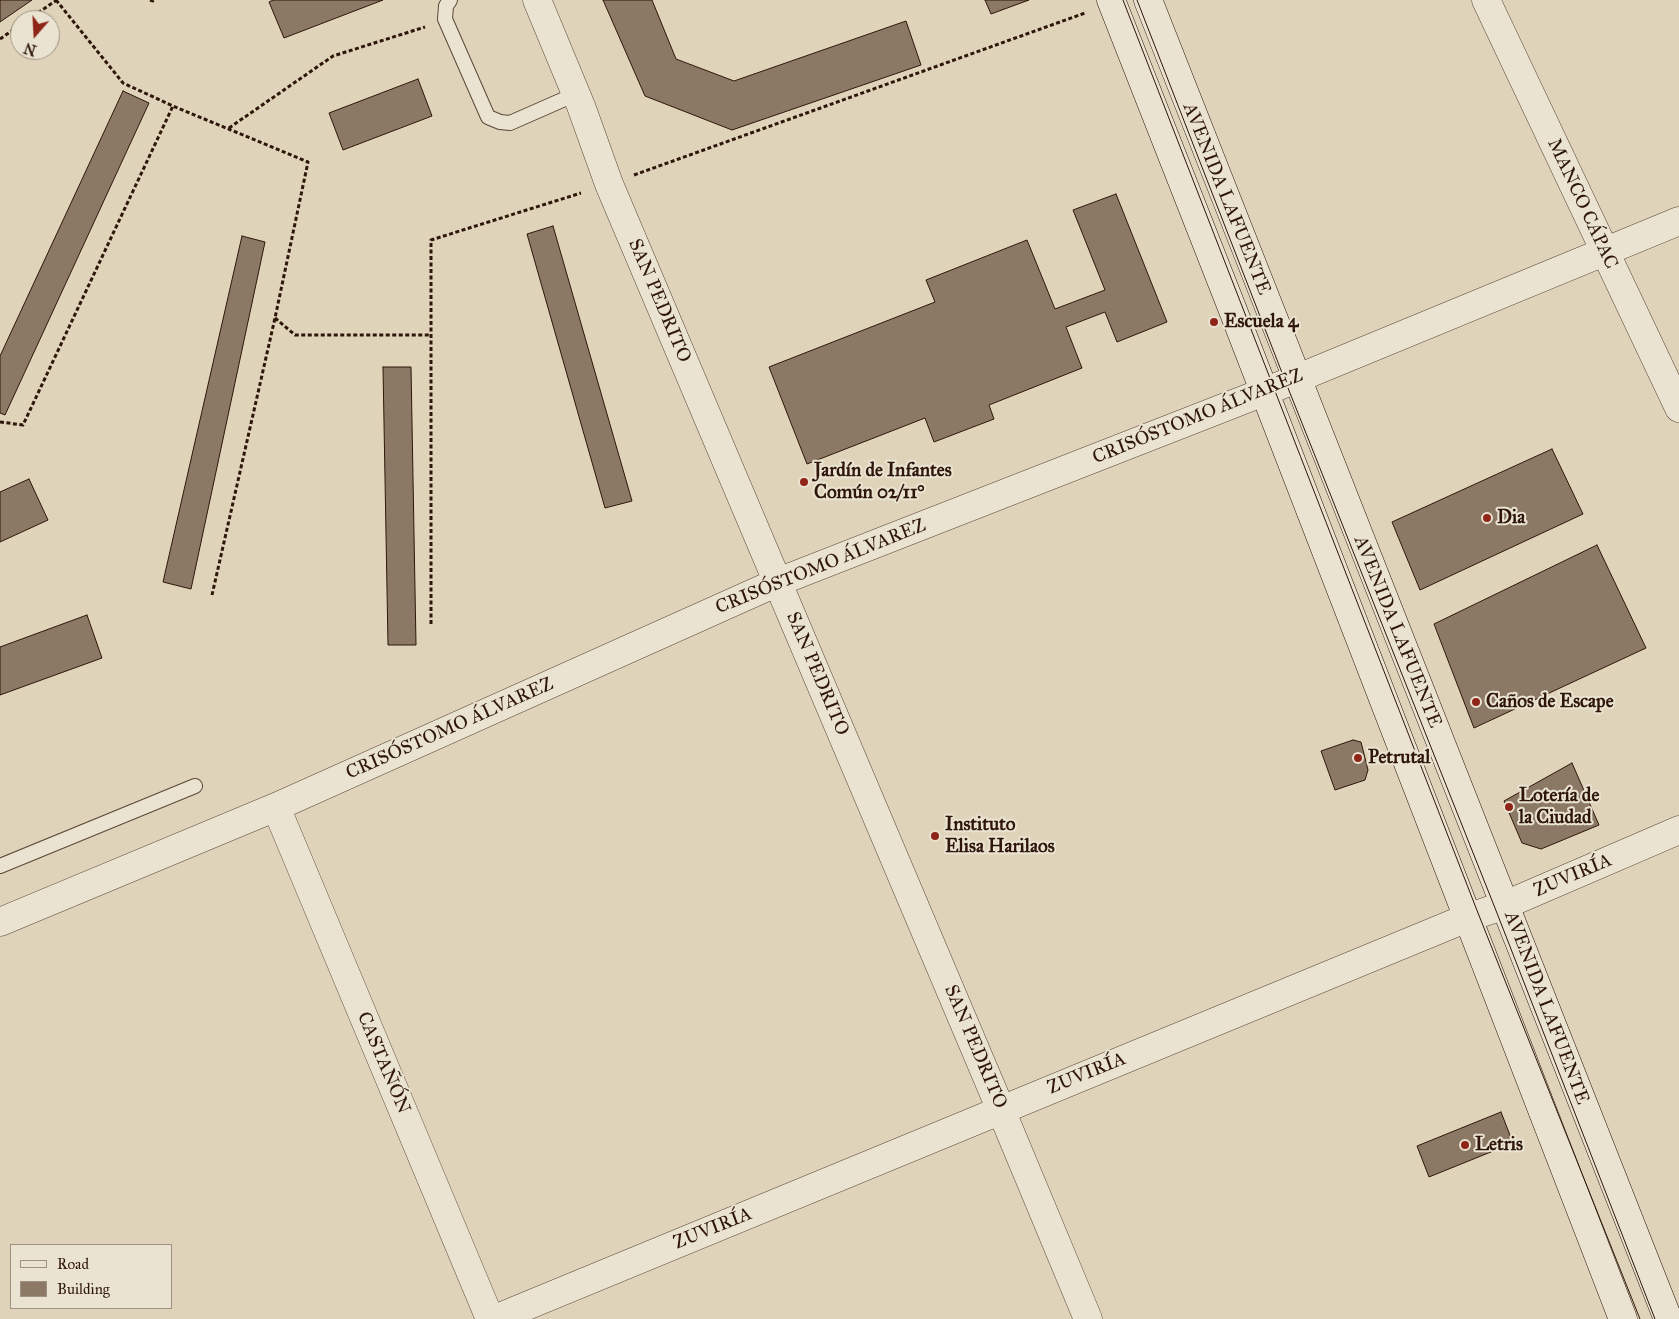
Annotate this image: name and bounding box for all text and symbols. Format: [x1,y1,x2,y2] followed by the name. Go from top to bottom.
[10,10,60,60] north arrow
[22,39,39,59] text: N
[1177,100,1275,298] street label: AVENIDA LAFUENTE
[1542,135,1622,273] street label: MANCO CÁPAC
[623,236,695,366] street label: SAN PEDRITO
[1224,311,1298,333] place label: Escuela 4
[1208,316,1220,328] marker: Escuela 4
[1090,364,1306,470] street label: CRISÓSTOMO ÁLVAREZ
[814,460,952,504] place label: Jardín de Infantes Común 02/11°
[798,476,810,488] marker: Jardín de Infantes Común 02/11°
[1497,507,1525,529] place label: Dia
[1481,512,1493,524] marker: Dia
[713,514,929,620] street label: CRISÓSTOMO ÁLVAREZ
[1348,533,1446,731] street label: AVENIDA LAFUENTE
[781,609,853,739] street label: SAN PEDRITO
[343,673,557,785] street label: CRISÓSTOMO ÁLVAREZ
[1486,691,1614,713] place label: Caños de Escape
[1470,696,1482,708] marker: Caños de Escape
[1368,747,1430,769] place label: Petrutal
[1352,752,1364,764] marker: Petrutal
[1519,785,1599,829] place label: Lotería de la Ciudad
[1503,801,1515,813] marker: Lotería de la Ciudad
[945,814,1055,858] place label: Instituto Elisa Harilaos
[929,830,941,842] marker: Instituto Elisa Harilaos
[1531,849,1615,903] street label: ZUVIRÍA
[1499,908,1593,1108] street label: AVENIDA LAFUENTE
[939,982,1011,1112] street label: SAN PEDRITO
[351,1009,415,1117] street label: CASTAÑÓN
[1045,1048,1129,1100] street label: ZUVIRÍA
[1475,1134,1523,1156] place label: Letris
[1459,1139,1471,1151] marker: Letris
[671,1203,755,1255] street label: ZUVIRÍA
[10,1244,172,1309] legend
[57,1255,89,1273] text: Road
[57,1280,110,1298] text: Building

